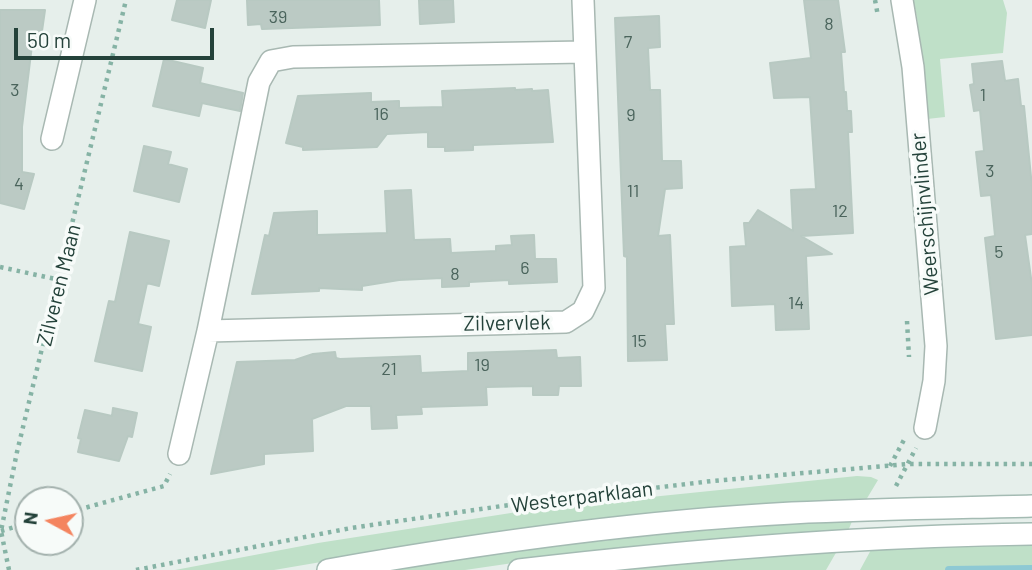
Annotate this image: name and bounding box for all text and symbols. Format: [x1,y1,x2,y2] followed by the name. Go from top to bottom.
[269,6,287,28] house number: 39
[824,13,834,35] house number: 8
[18,14,217,58] scale bar
[27,27,71,52] text: 50 m
[624,31,632,53] house number: 7
[10,79,20,101] house number: 3
[980,84,986,106] house number: 1
[373,103,389,125] house number: 16
[626,104,636,126] house number: 9
[905,132,945,296] street label: Weerschijnvlinder
[985,160,995,182] house number: 3
[14,173,24,195] house number: 4
[627,180,639,202] house number: 11
[832,200,848,222] house number: 12
[32,222,86,348] street label: Zilveren Maan
[994,241,1004,263] house number: 5
[520,257,530,279] house number: 6
[450,263,460,285] house number: 8
[788,292,804,314] house number: 14
[463,310,551,336] street label: Zilvervlek
[631,330,647,352] house number: 15
[474,354,490,376] house number: 19
[381,358,397,380] house number: 21
[510,476,654,518] street label: Westerparklaan
[14,486,84,556] north arrow
[17,510,42,526] text: N

